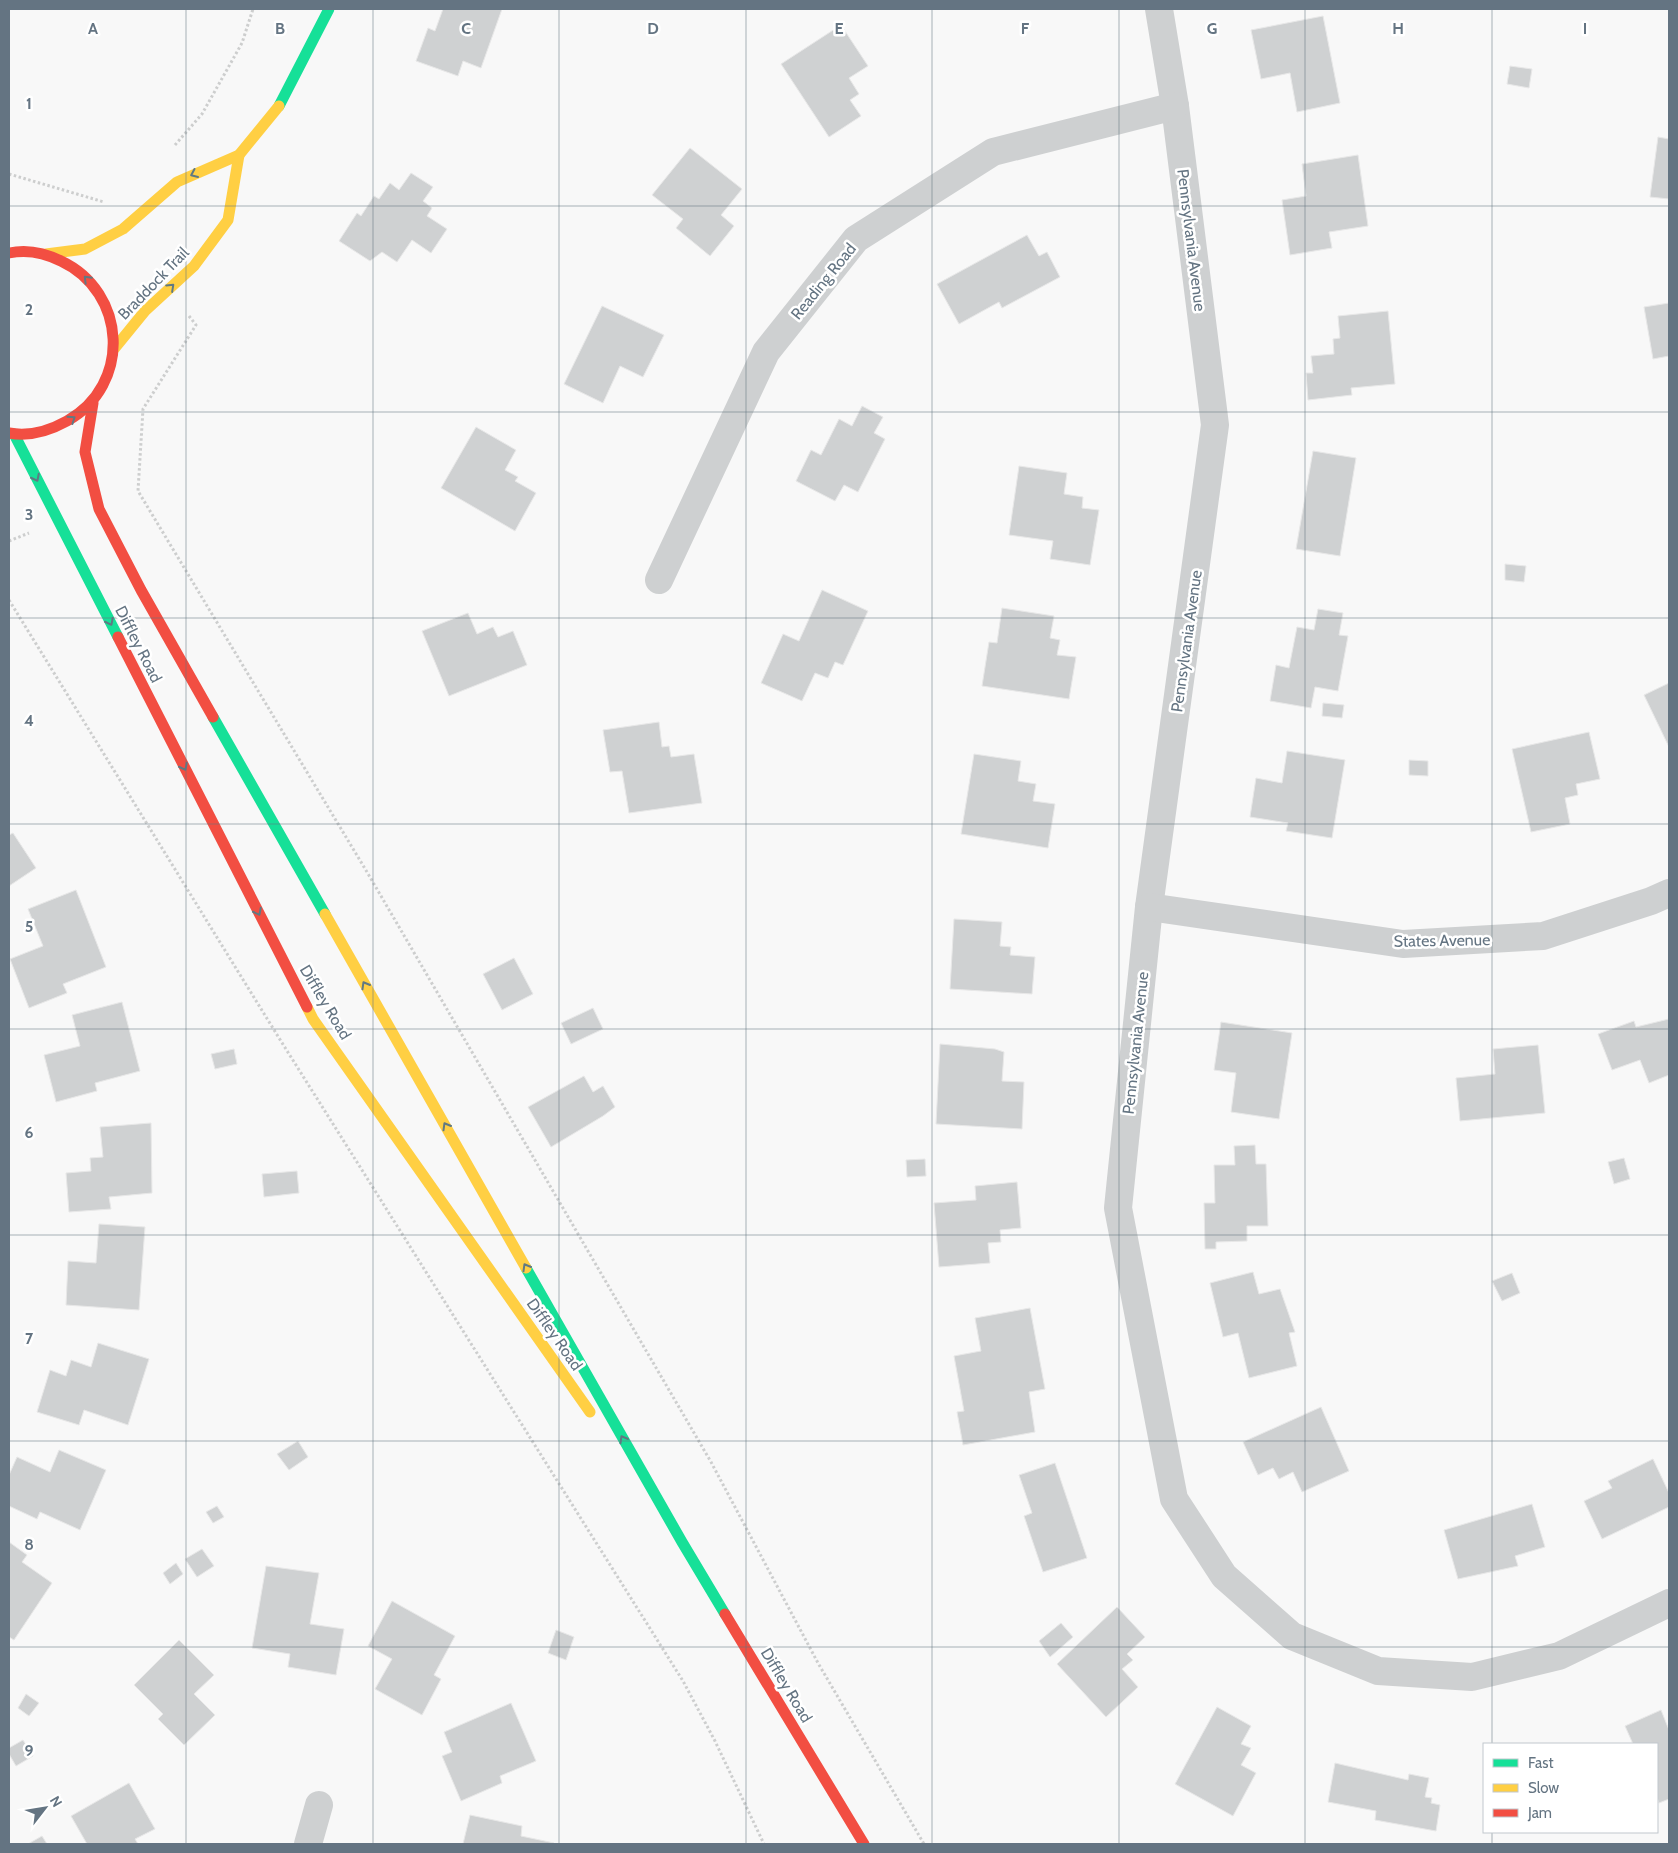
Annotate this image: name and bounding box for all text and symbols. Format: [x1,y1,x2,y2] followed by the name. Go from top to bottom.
[88,19,98,38] text: A
[275,19,285,38] text: B
[461,19,471,38] text: C
[647,19,659,38] text: D
[834,19,844,38] text: E
[1021,19,1030,38] text: F
[1207,19,1217,38] text: G
[1392,19,1404,38] text: H
[1583,19,1587,38] text: I
[26,94,32,113] text: 1
[190,168,199,179] one-way arrow
[1173,168,1210,312] street label: Pennsylvania Avenue
[787,239,860,323] street label: Reading Road
[114,243,193,324] street label: Braddock Trail
[84,276,93,285] one-way arrow
[166,284,175,293] one-way arrow
[25,300,33,319] text: 2
[66,416,75,425] one-way arrow
[30,472,40,481] one-way arrow
[25,505,33,524] text: 3
[1167,569,1206,713] street label: Pennsylvania Avenue
[111,603,166,686] street label: Diffley Road
[104,617,114,626] one-way arrow
[24,711,34,730] text: 4
[178,762,188,771] one-way arrow
[252,906,262,915] one-way arrow
[25,917,33,936] text: 5
[1394,930,1490,951] street label: States Avenue
[296,961,355,1043] street label: Diffley Road
[1119,971,1152,1115] street label: Pennsylvania Avenue
[362,981,372,990] one-way arrow
[442,1122,452,1131] one-way arrow
[25,1123,34,1142] text: 6
[522,1264,532,1273] one-way arrow
[523,1295,586,1374] street label: Diffley Road
[25,1329,34,1348] text: 7
[619,1436,629,1445] one-way arrow
[24,1535,34,1554] text: 8
[757,1644,816,1726] street label: Diffley Road
[25,1741,34,1760] text: 9
[1483,1743,1658,1833] legend
[1528,1754,1553,1772] text: Fast
[1528,1779,1559,1797] text: Slow
[20,1783,70,1833] north arrow
[46,1792,66,1810] text: N
[1527,1804,1552,1822] text: Jam

